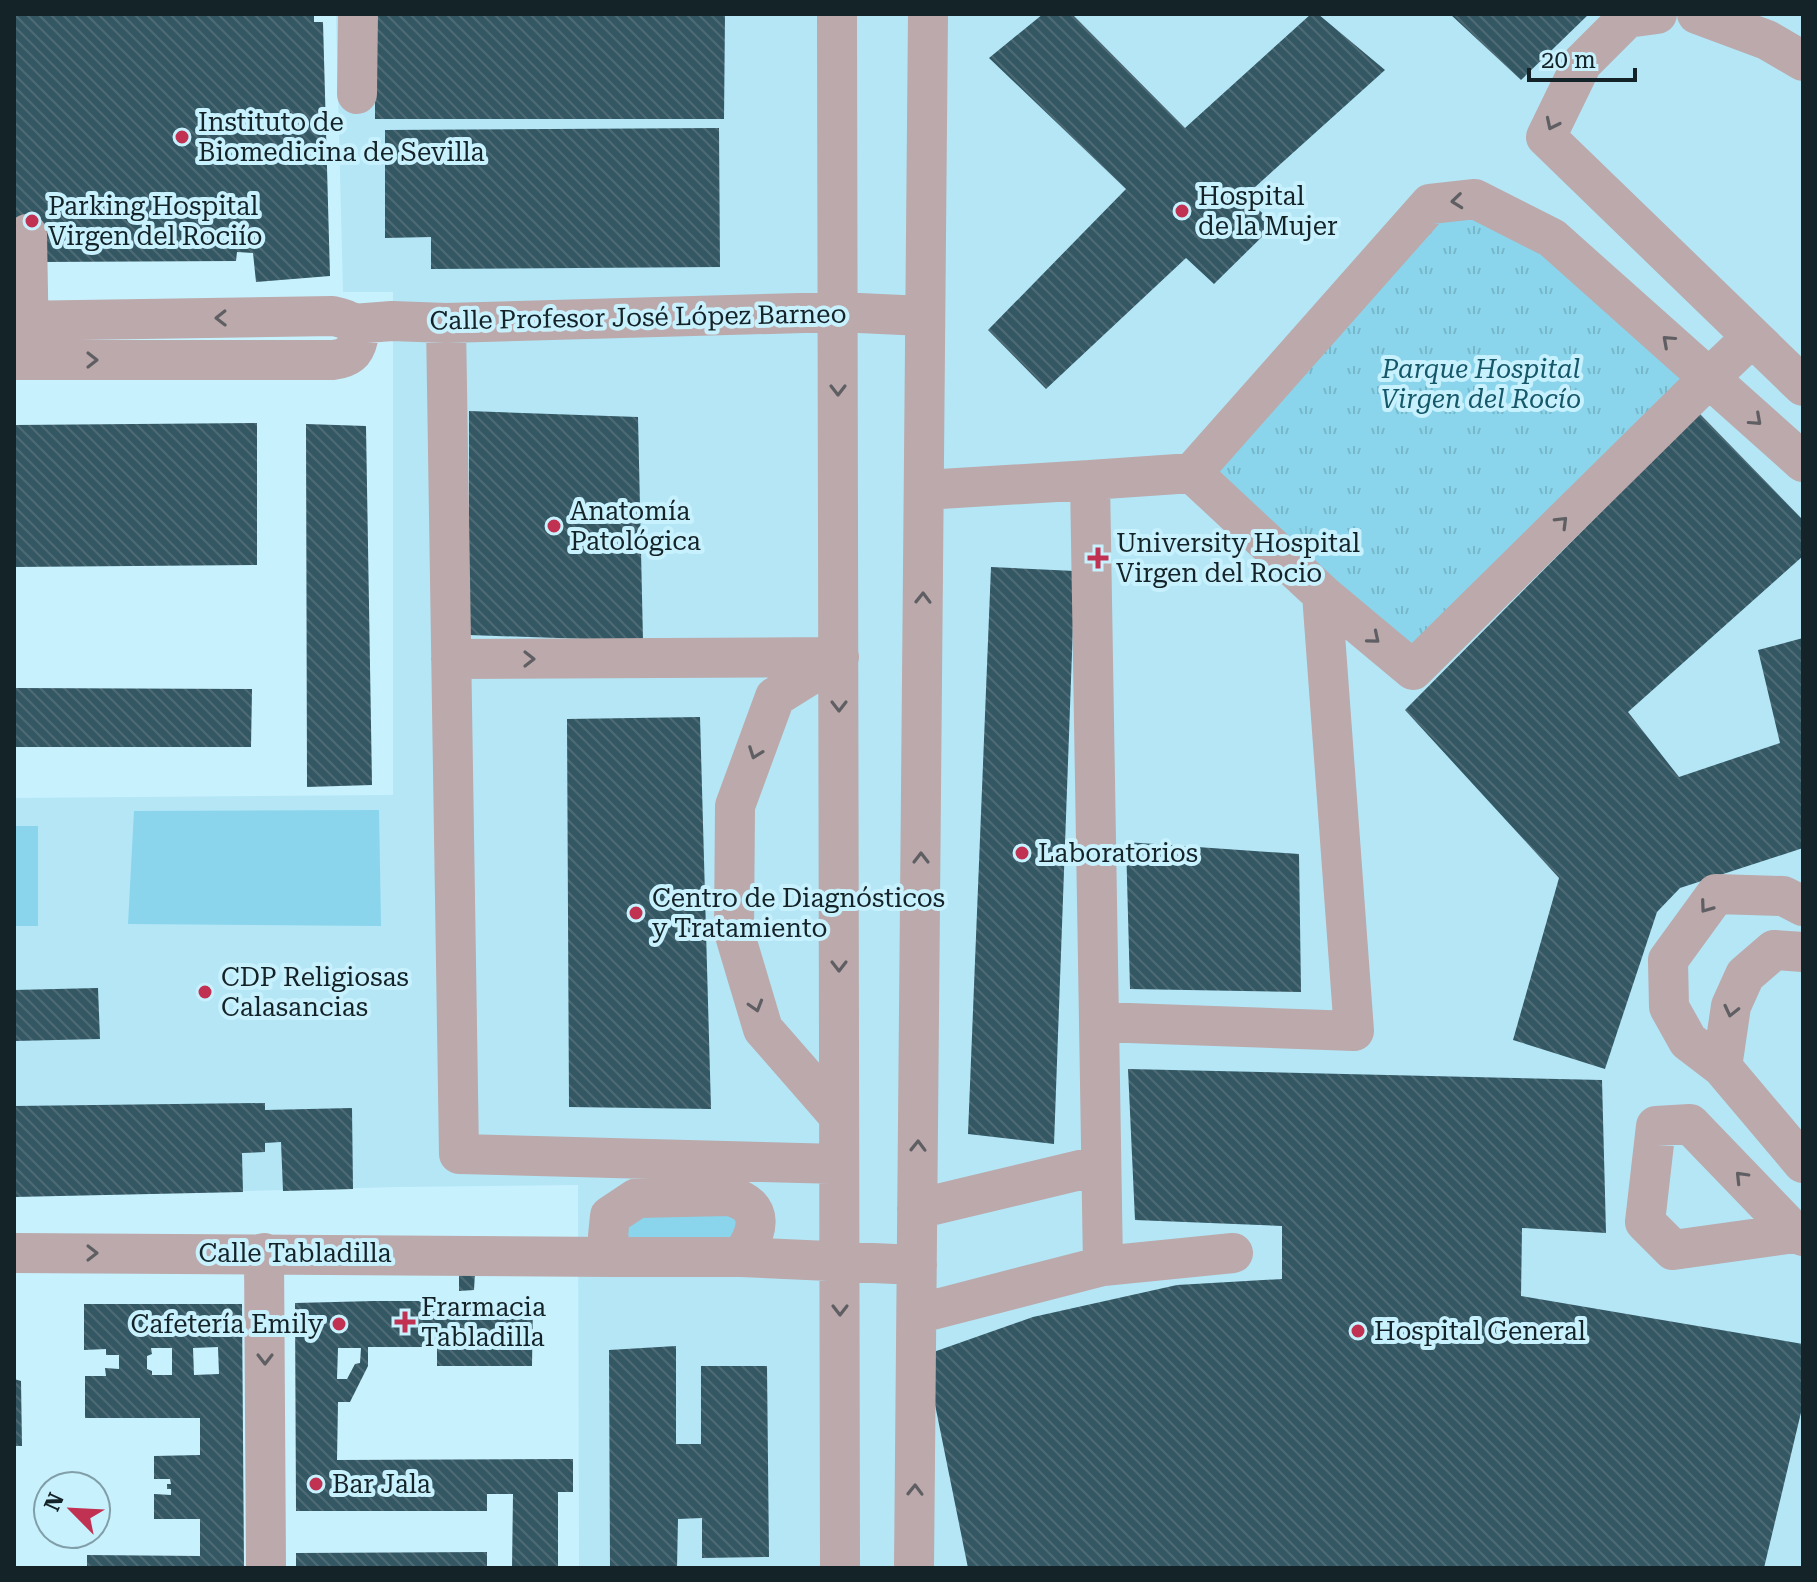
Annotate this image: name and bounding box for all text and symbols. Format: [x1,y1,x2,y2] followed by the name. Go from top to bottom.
[1529,32,1635,82] scale bar
[1541,46,1596,74] text: 20 m
[198,107,485,167] place label: Instituto de Biomedicina de Sevilla
[1546,116,1562,131] one-way arrow
[173,128,191,146] marker: Instituto de Biomedicina de Sevilla
[1198,181,1338,241] place label: Hospital de la Mujer
[48,191,263,251] place label: Parking Hospital Virgen del Rociío
[1450,192,1463,209] one-way arrow
[1173,202,1191,220] marker: Hospital de la Mujer
[23,212,41,230] marker: Parking Hospital Virgen del Rociío
[429,298,847,336] street label: Calle Profesor José López Barneo
[214,309,227,326] one-way arrow
[1663,336,1677,351] one-way arrow
[86,351,99,369] one-way arrow
[1381,354,1581,414] park label: Parque Hospital Virgen del Rocío
[829,384,847,397] one-way arrow
[1747,410,1761,425] one-way arrow
[570,496,701,556] place label: Anatomía Patológica
[545,517,563,535] marker: Anatomía Patológica
[1553,517,1567,531] one-way arrow
[1116,528,1360,588] place label: University Hospital Virgen del Rocio
[1087,547,1109,569] marker: University Hospital Virgen del Rocio
[914,591,932,604] one-way arrow
[1365,628,1380,643] one-way arrow
[523,650,536,668] one-way arrow
[830,700,848,713] one-way arrow
[748,745,765,759] one-way arrow
[1038,838,1198,868] place label: Laboratorios
[1013,844,1031,862] marker: Laboratorios
[912,851,929,864] one-way arrow
[652,883,945,943] place label: Centro de Diagnósticos y Tratamiento
[1702,898,1716,913] one-way arrow
[627,904,645,922] marker: Centro de Diagnósticos y Tratamiento
[830,960,848,973] one-way arrow
[221,962,409,1022] place label: CDP Religiosas Calasancias
[196,983,214,1001] marker: CDP Religiosas Calasancias
[747,998,763,1012] one-way arrow
[1724,1003,1741,1017] one-way arrow
[909,1139,927,1152] one-way arrow
[1735,1172,1750,1186] one-way arrow
[198,1238,392,1268] street label: Calle Tabladilla
[86,1244,99,1262] one-way arrow
[421,1292,546,1352] place label: Frarmacia Tabladilla
[831,1304,849,1317] one-way arrow
[131,1309,324,1339] place label: Cafetería Emily
[396,1313,414,1331] marker: Frarmacia Tabladilla
[330,1315,348,1333] marker: Cafetería Emily
[1374,1316,1586,1346] place label: Hospital General
[1349,1322,1367,1340] marker: Hospital General
[256,1353,273,1366] one-way arrow
[332,1469,431,1499] place label: Bar Jala
[32,1470,112,1550] north arrow
[307,1475,325,1493] marker: Bar Jala
[906,1483,924,1496] one-way arrow
[39,1489,69,1515] text: N

